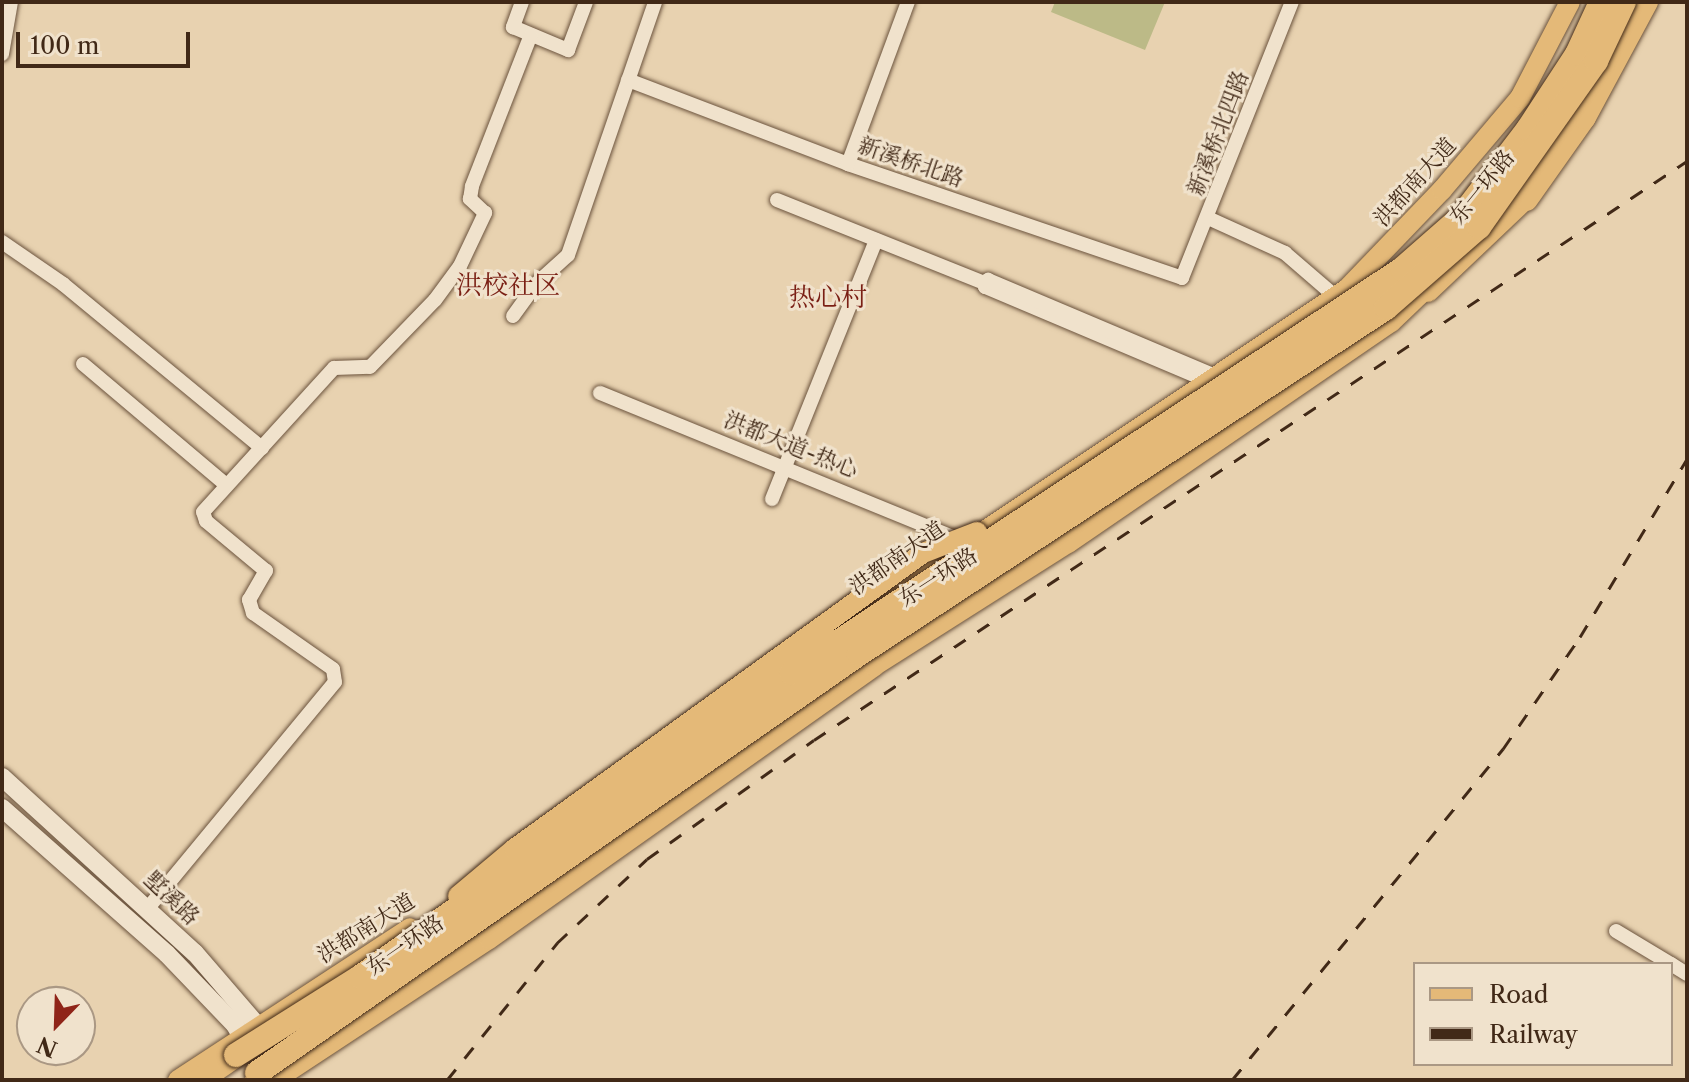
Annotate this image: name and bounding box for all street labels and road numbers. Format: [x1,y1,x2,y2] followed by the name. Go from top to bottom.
[1182,67,1254,199] street label: 新溪桥北四路
[855,132,967,192] street label: 新溪桥北路
[1368,132,1462,232] street label: 洪都南大道
[1444,144,1520,230] street label: 东一环路
[720,406,862,484] street label: 洪都大道-热心
[844,516,950,600] street label: 洪都南大道
[894,542,982,612] street label: 东一环路
[139,866,205,930] street label: 墅溪路
[312,888,420,968] street label: 洪都南大道
[361,909,449,981] street label: 东一环路

